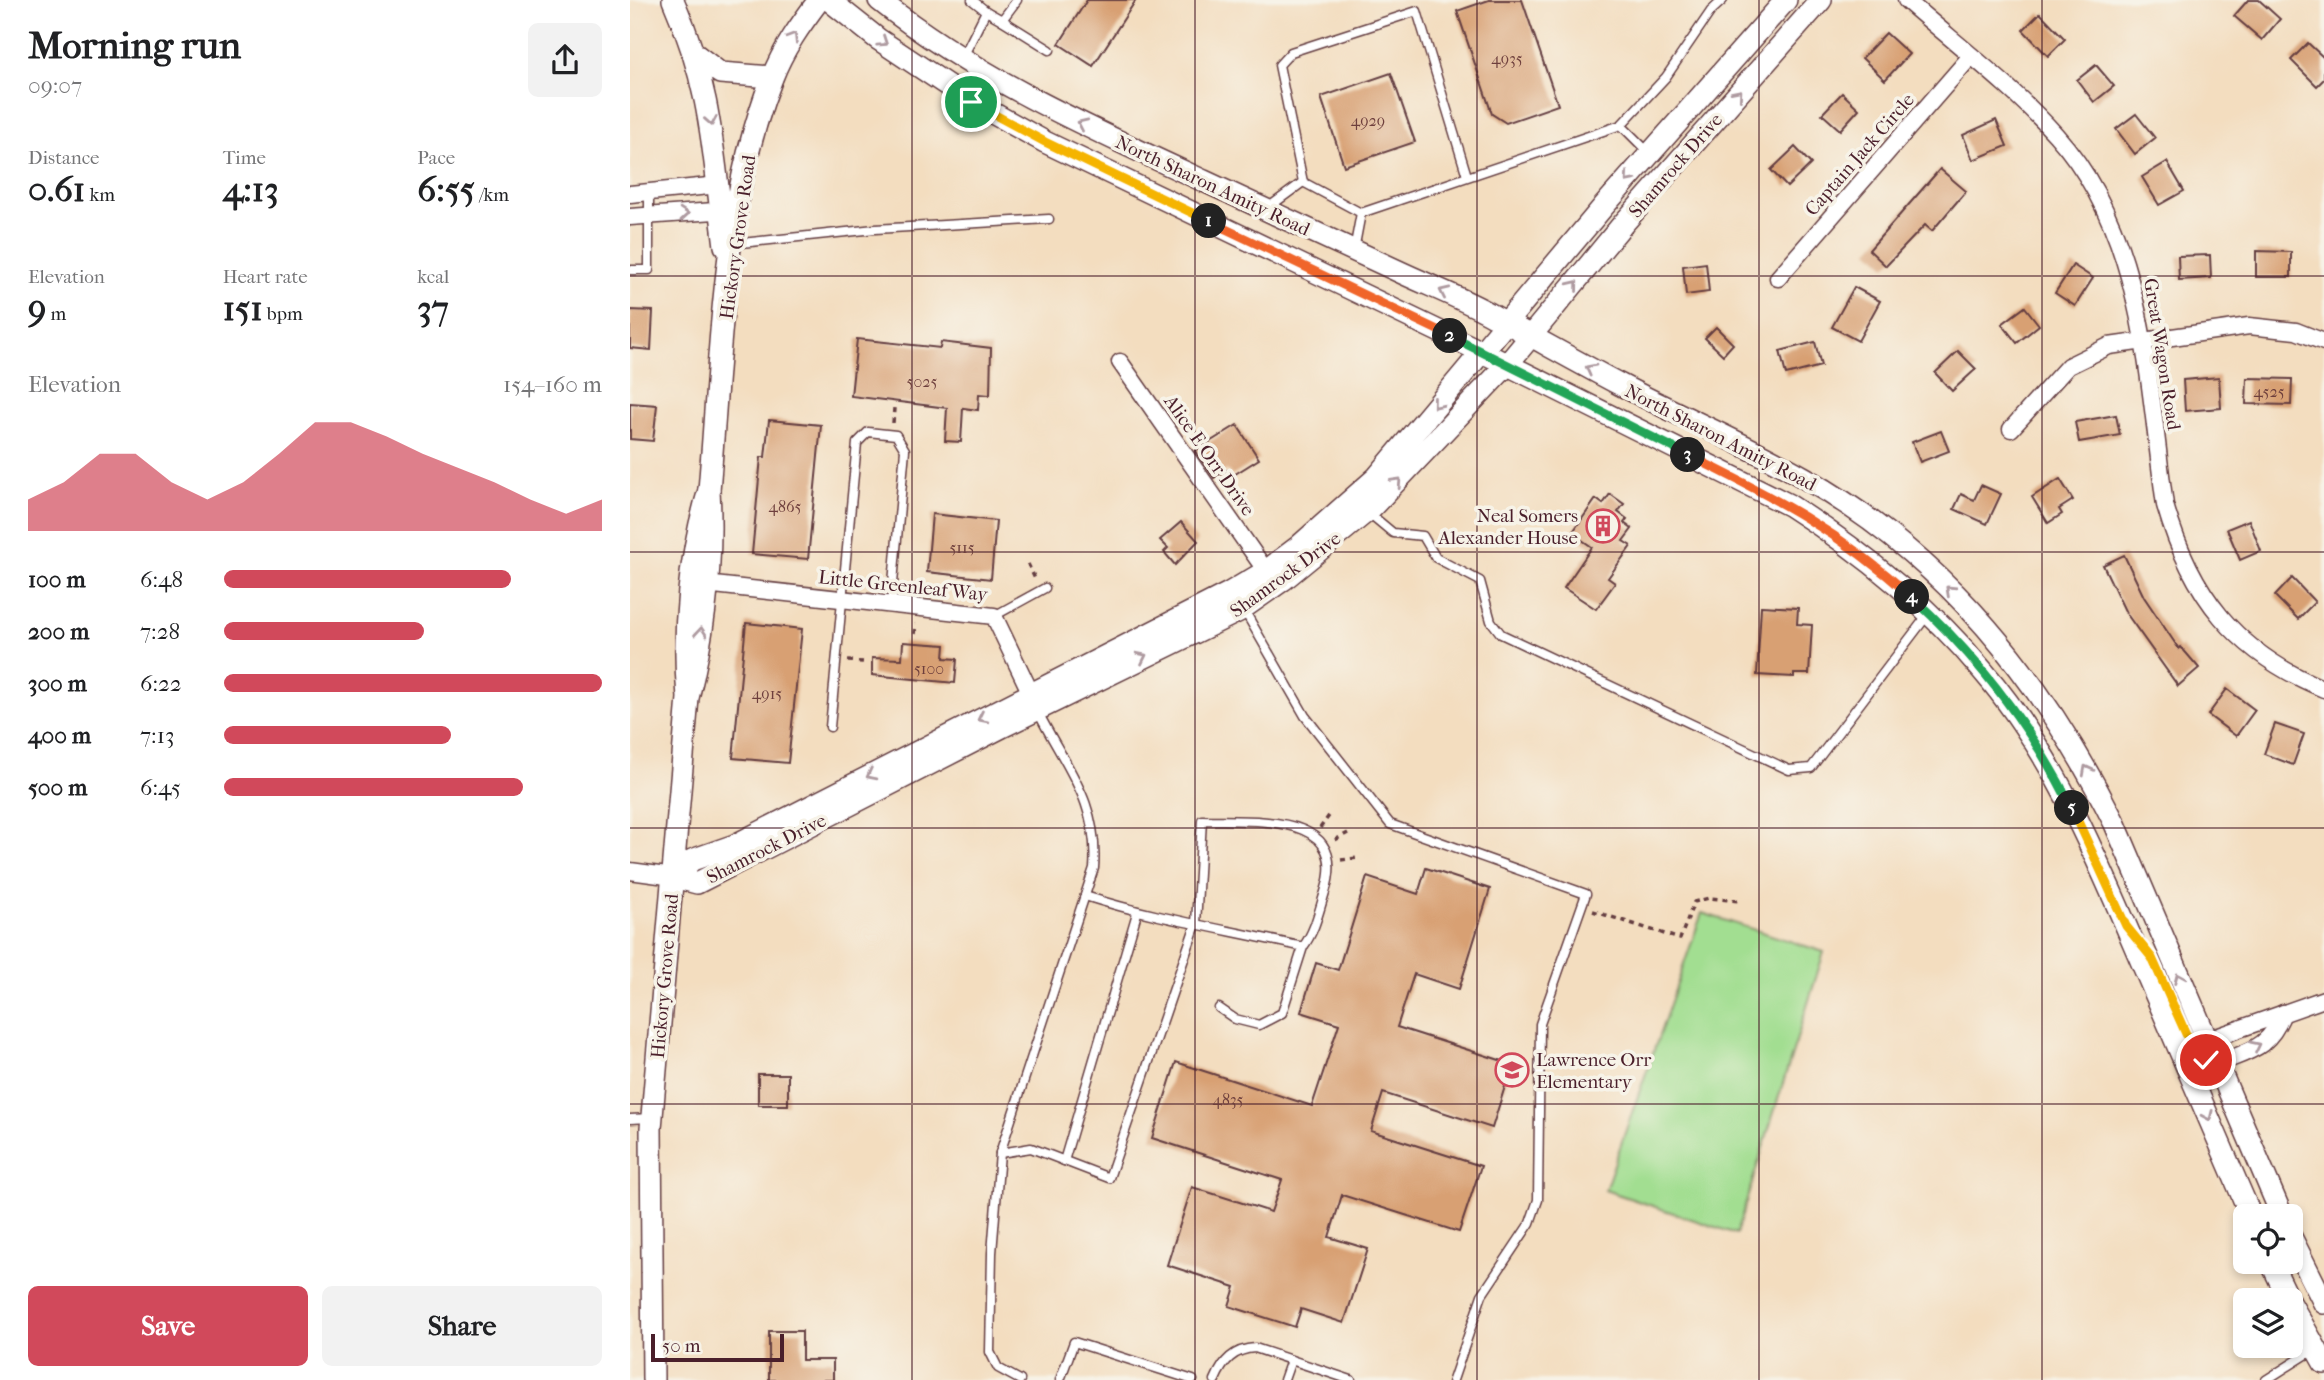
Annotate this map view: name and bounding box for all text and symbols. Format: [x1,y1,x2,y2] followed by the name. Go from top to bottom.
[28,23,241,68] text: Morning run
[528,23,602,97] button: share
[785,32,798,45] one-way arrow
[875,34,888,46] one-way arrow
[1491,49,1523,68] house number: 4935
[28,72,82,99] text: 09:07
[941,72,1001,132] pin
[952,83,990,121] icon: arrive
[1730,89,1742,102] one-way arrow
[1801,89,1919,220] street label: Captain Jack Circle
[1624,109,1727,222] street label: Shamrock Drive
[1351,111,1385,130] house number: 4929
[703,115,718,127] one-way arrow
[1077,119,1089,133] one-way arrow
[1112,131,1314,241] street label: North Sharon Amity Road
[28,147,99,169] text: Distance
[223,147,266,169] text: Time
[417,147,455,169] text: Pace
[716,153,761,321] street label: Hickory Grove Road
[28,169,85,210] text: 0.61
[223,169,279,210] text: 4:13
[417,169,475,210] text: 6:55
[1625,170,1637,183] one-way arrow
[85,184,115,206] text: km
[475,184,509,206] text: /km
[1192,204,1226,238] pin: 1
[679,207,690,222] one-way arrow
[1205,209,1212,231] text: 1
[28,266,105,288] text: Elevation
[223,266,308,288] text: Heart rate
[417,266,449,288] text: kcal
[2139,277,2185,432] street label: Great Wagon Road
[1566,280,1578,293] one-way arrow
[1439,286,1451,300] one-way arrow
[28,288,46,329] text: 9
[223,288,263,329] text: 151
[417,288,449,329] text: 37
[46,303,66,325] text: m
[263,303,303,325] text: bpm
[1432,318,1468,354] pin: 2
[1445,324,1454,346] text: 2
[1584,363,1597,377] one-way arrow
[28,371,121,398] text: Elevation
[503,371,602,398] text: 154–160 m
[907,372,938,391] house number: 5025
[1621,380,1821,496] street label: North Sharon Amity Road
[2253,382,2285,401] house number: 4525
[1159,390,1259,520] street label: Alice E Orr Drive
[1433,395,1445,408] one-way arrow
[1670,438,1706,472] pin: 3
[1684,443,1691,465] text: 3
[1389,477,1401,490] one-way arrow
[768,497,802,516] house number: 4865
[1437,505,1578,549] place label: Neal Somers Alexander House
[1584,507,1622,545] building icon: Neal Somers Alexander House
[1226,527,1345,622] street label: Shamrock Drive
[949,538,975,557] house number: 5115
[28,566,86,593] text: 100 m
[140,566,183,593] text: 6:48
[817,566,989,606] street label: Little Greenleaf Way
[1894,580,1930,614] pin: 4
[1906,585,1917,607] text: 4
[1945,585,1958,598] one-way arrow
[28,618,89,645] text: 200 m
[140,618,180,645] text: 7:28
[693,626,708,637] one-way arrow
[1135,652,1147,666] one-way arrow
[914,659,944,678] house number: 5100
[28,670,87,697] text: 300 m
[140,670,182,697] text: 6:22
[752,684,782,703] house number: 4915
[977,709,989,723] one-way arrow
[28,722,91,749] text: 400 m
[140,722,174,749] text: 7:13
[2082,765,2096,777] one-way arrow
[866,766,878,780] one-way arrow
[28,774,87,801] text: 500 m
[140,774,181,801] text: 6:45
[2054,790,2090,826] pin: 5
[2067,796,2076,818] text: 5
[703,809,830,888] street label: Shamrock Drive
[647,892,683,1060] street label: Hickory Grove Road
[2173,973,2187,985] one-way arrow
[2176,1030,2236,1090] pin
[2187,1041,2225,1079] icon: check
[2249,1041,2262,1055] one-way arrow
[1536,1049,1652,1093] place label: Lawrence Orr Elementary
[1493,1051,1531,1089] school or university icon: Lawrence Orr Elementary
[1213,1090,1244,1109] house number: 4835
[2200,1109,2214,1122] one-way arrow
[2233,1204,2303,1358] map controls
[2233,1204,2303,1274] button: locate
[28,1286,308,1366] button: Save
[322,1286,602,1366] button: Share
[2233,1288,2303,1358] button: layers
[651,1331,784,1363] scale bar
[662,1335,701,1357] text: 50 m

